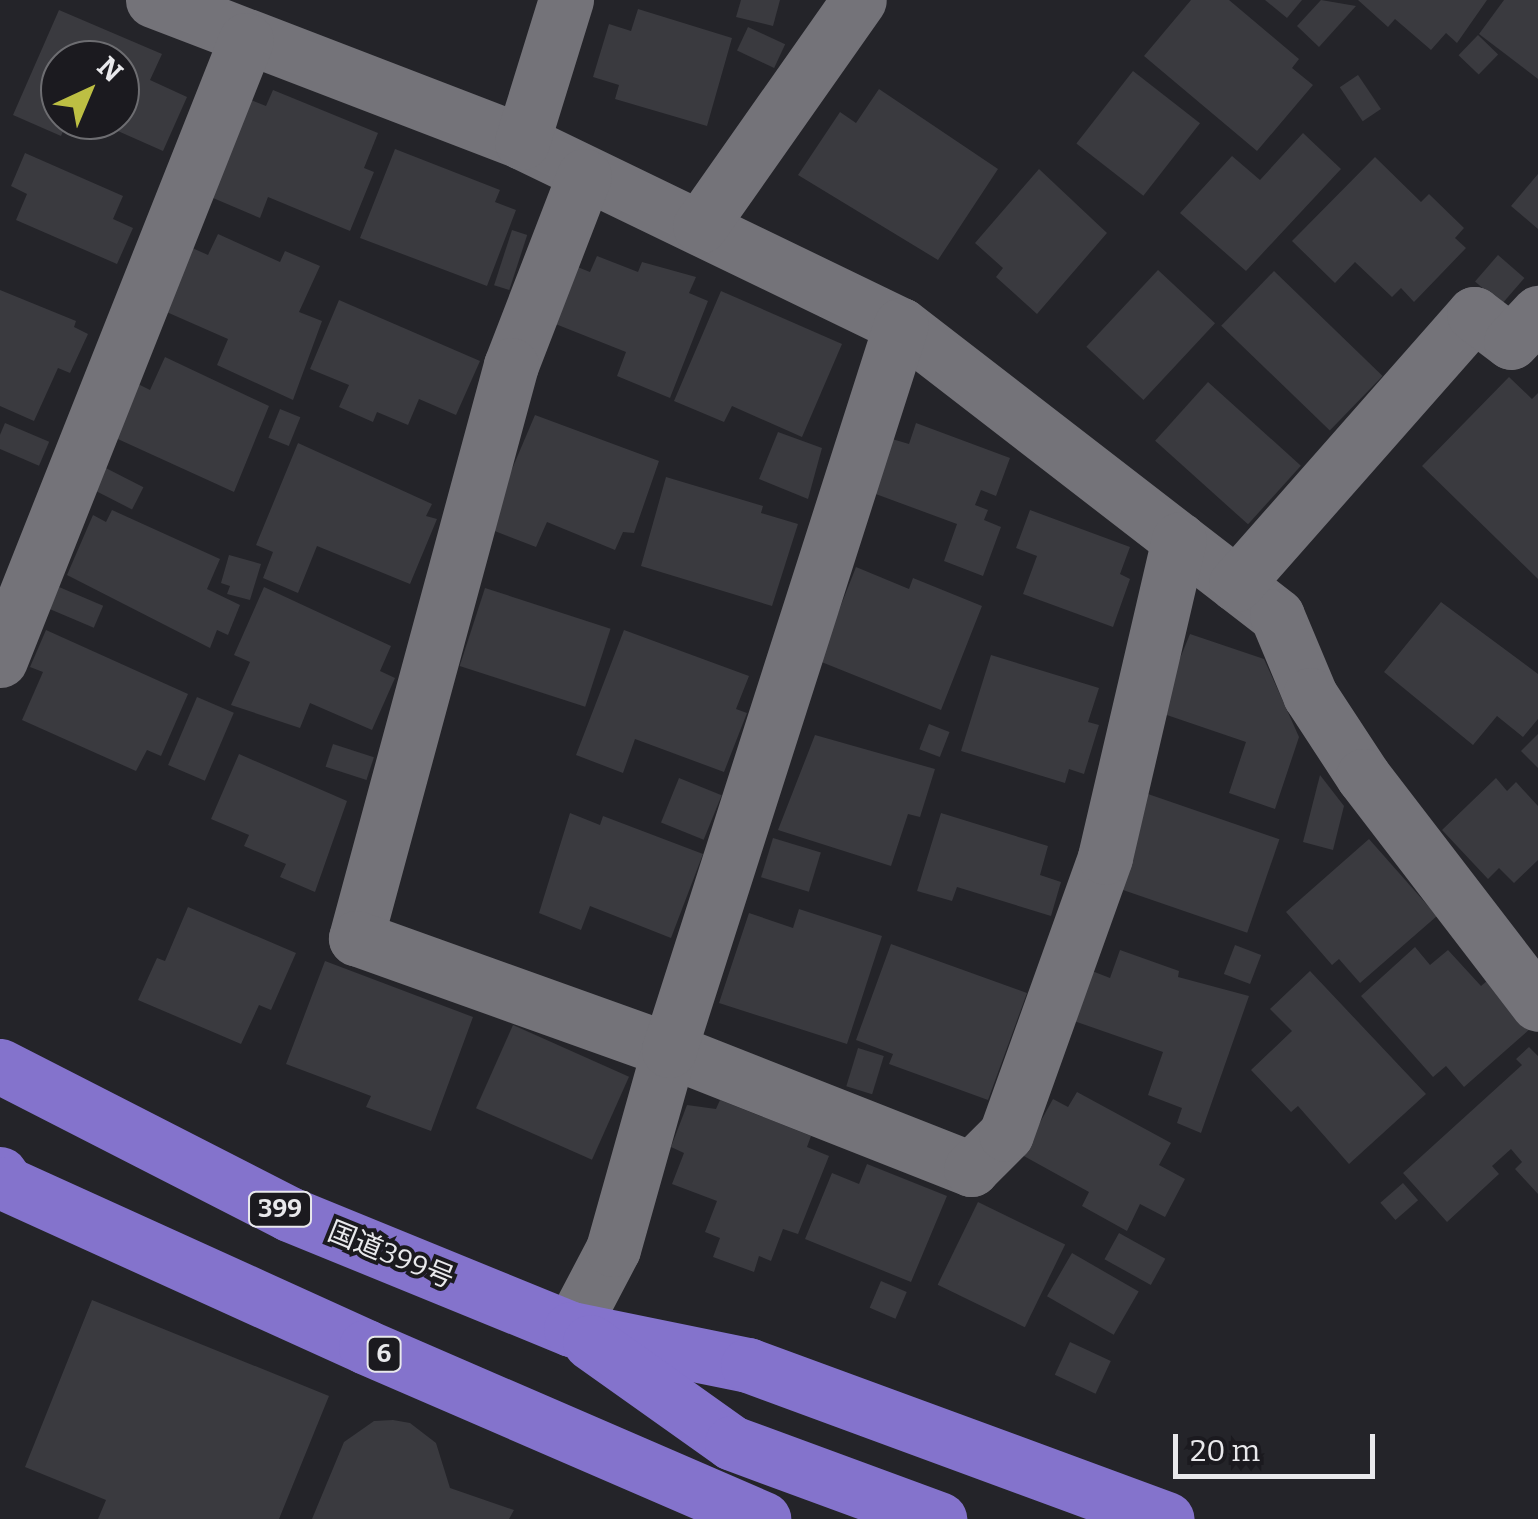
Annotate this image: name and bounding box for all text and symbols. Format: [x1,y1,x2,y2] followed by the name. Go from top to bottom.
[40,40,140,140] north arrow
[91,50,129,89] text: N
[248,1189,312,1229] road number: 399
[323,1215,459,1295] street label: 国道399号
[366,1334,402,1374] road number: 6
[1178,1414,1380,1476] scale bar
[1190,1433,1260,1469] text: 20 m

